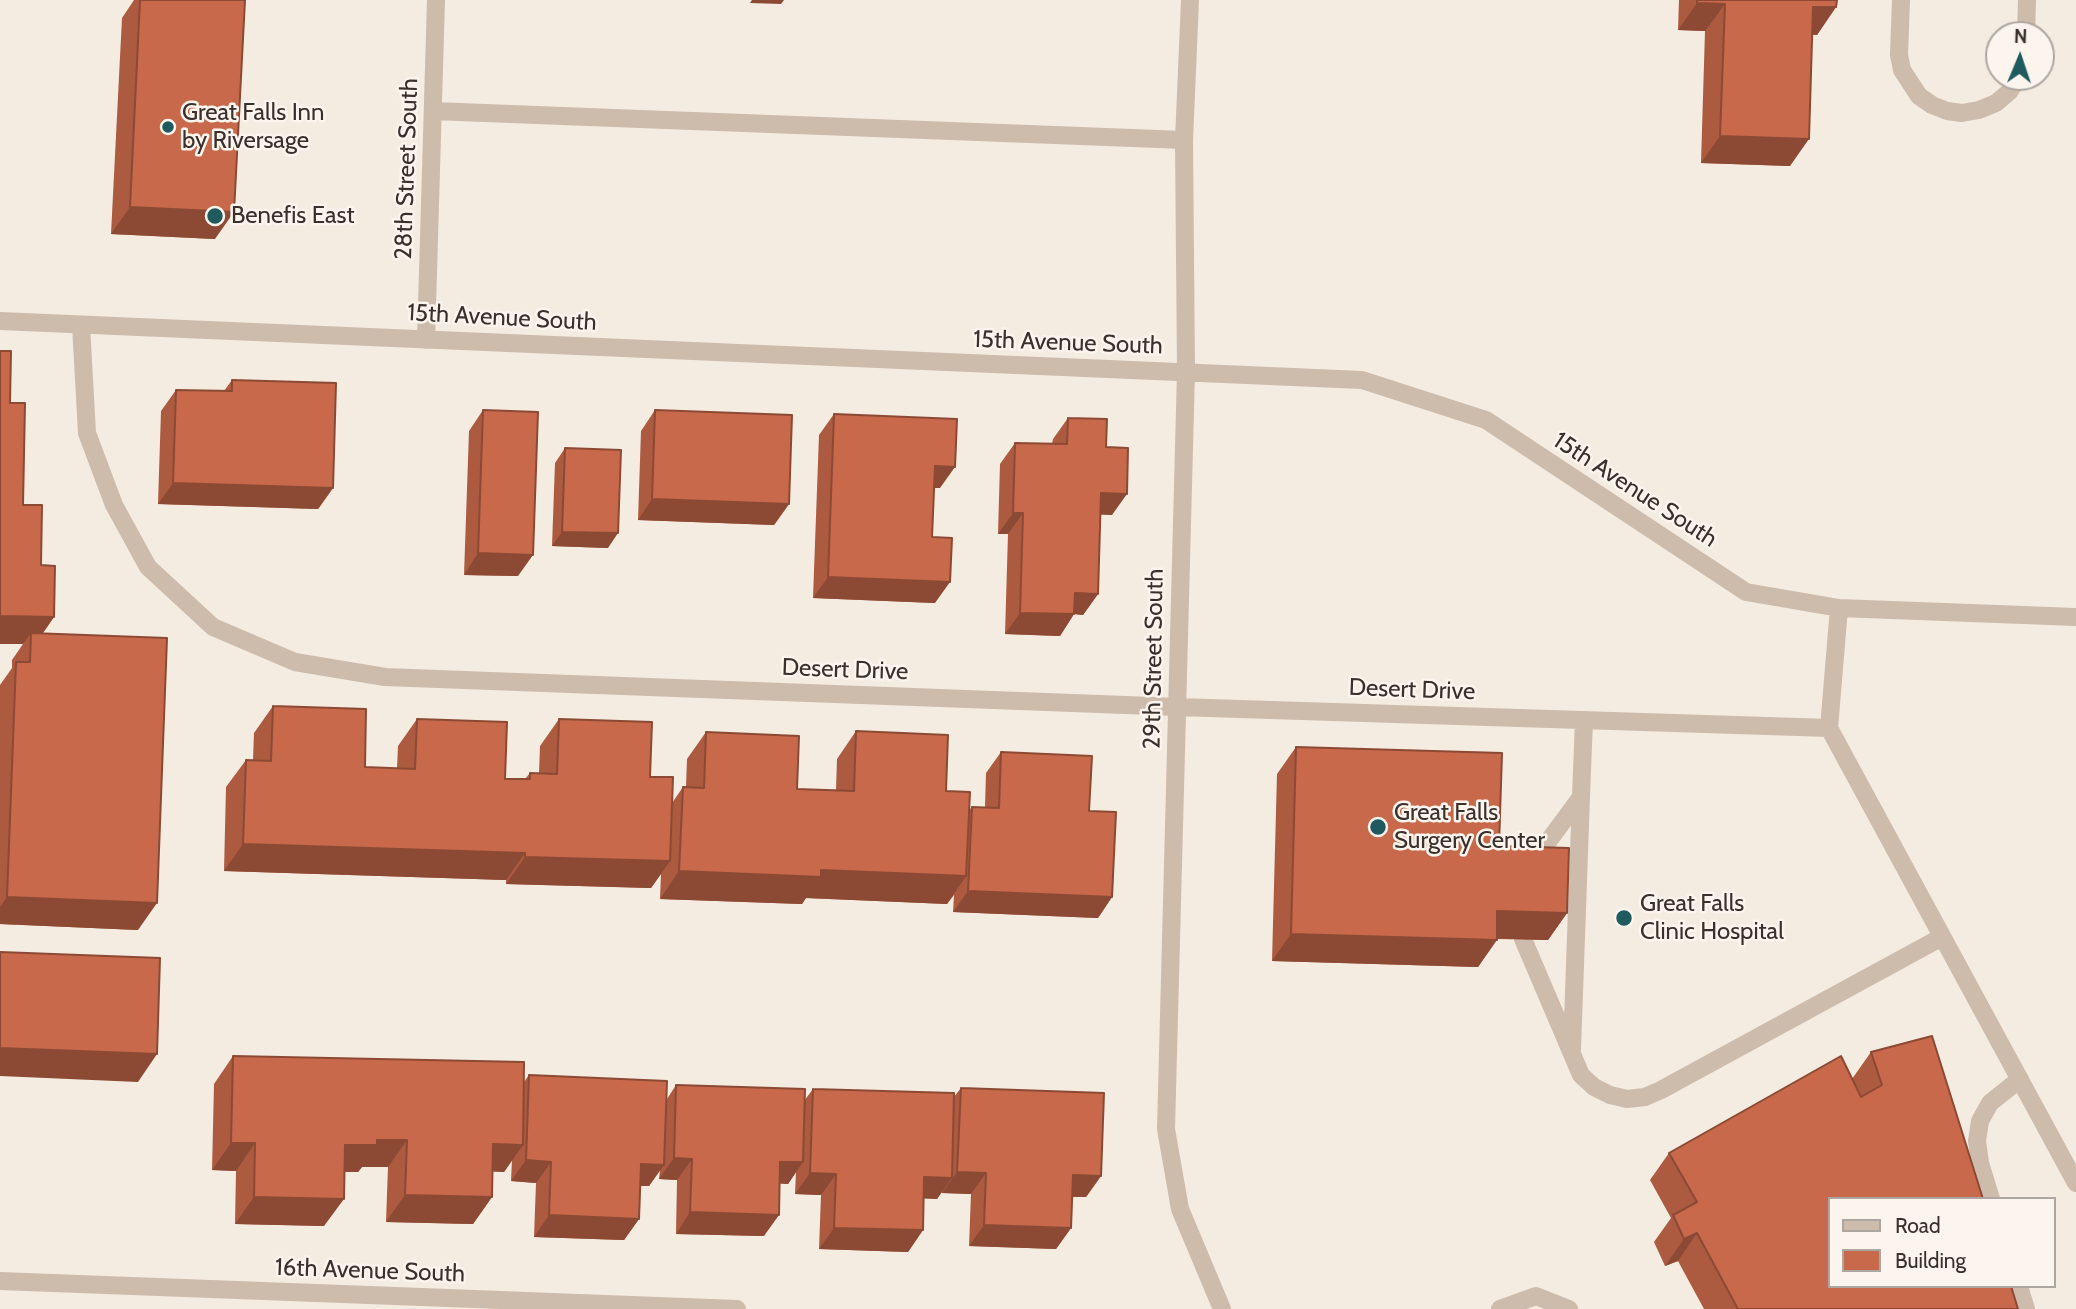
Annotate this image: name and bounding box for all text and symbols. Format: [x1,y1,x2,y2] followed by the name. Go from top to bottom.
[1985,21,2055,91] north arrow
[2014,25,2028,48] text: N
[389,78,425,260] street label: 28th Street South
[182,99,324,155] place label: Great Falls Inn by Riversage
[160,119,176,135] marker: Great Falls Inn by Riversage
[231,202,355,230] place label: Benefis East
[205,206,225,226] marker: Benefis East
[407,299,597,337] street label: 15th Avenue South
[973,325,1163,361] street label: 15th Avenue South
[1548,426,1722,554] street label: 15th Avenue South
[1138,568,1170,750] street label: 29th Street South
[781,653,909,687] street label: Desert Drive
[1348,673,1476,707] street label: Desert Drive
[1394,799,1545,855] place label: Great Falls Surgery Center
[1368,817,1388,837] marker: Great Falls Surgery Center
[1640,890,1784,946] place label: Great Falls Clinic Hospital
[1614,908,1634,928] marker: Great Falls Clinic Hospital
[1828,1197,2055,1288] legend
[1895,1213,1941,1238] text: Road
[1895,1248,1966,1273] text: Building
[274,1253,466,1289] street label: 16th Avenue South

